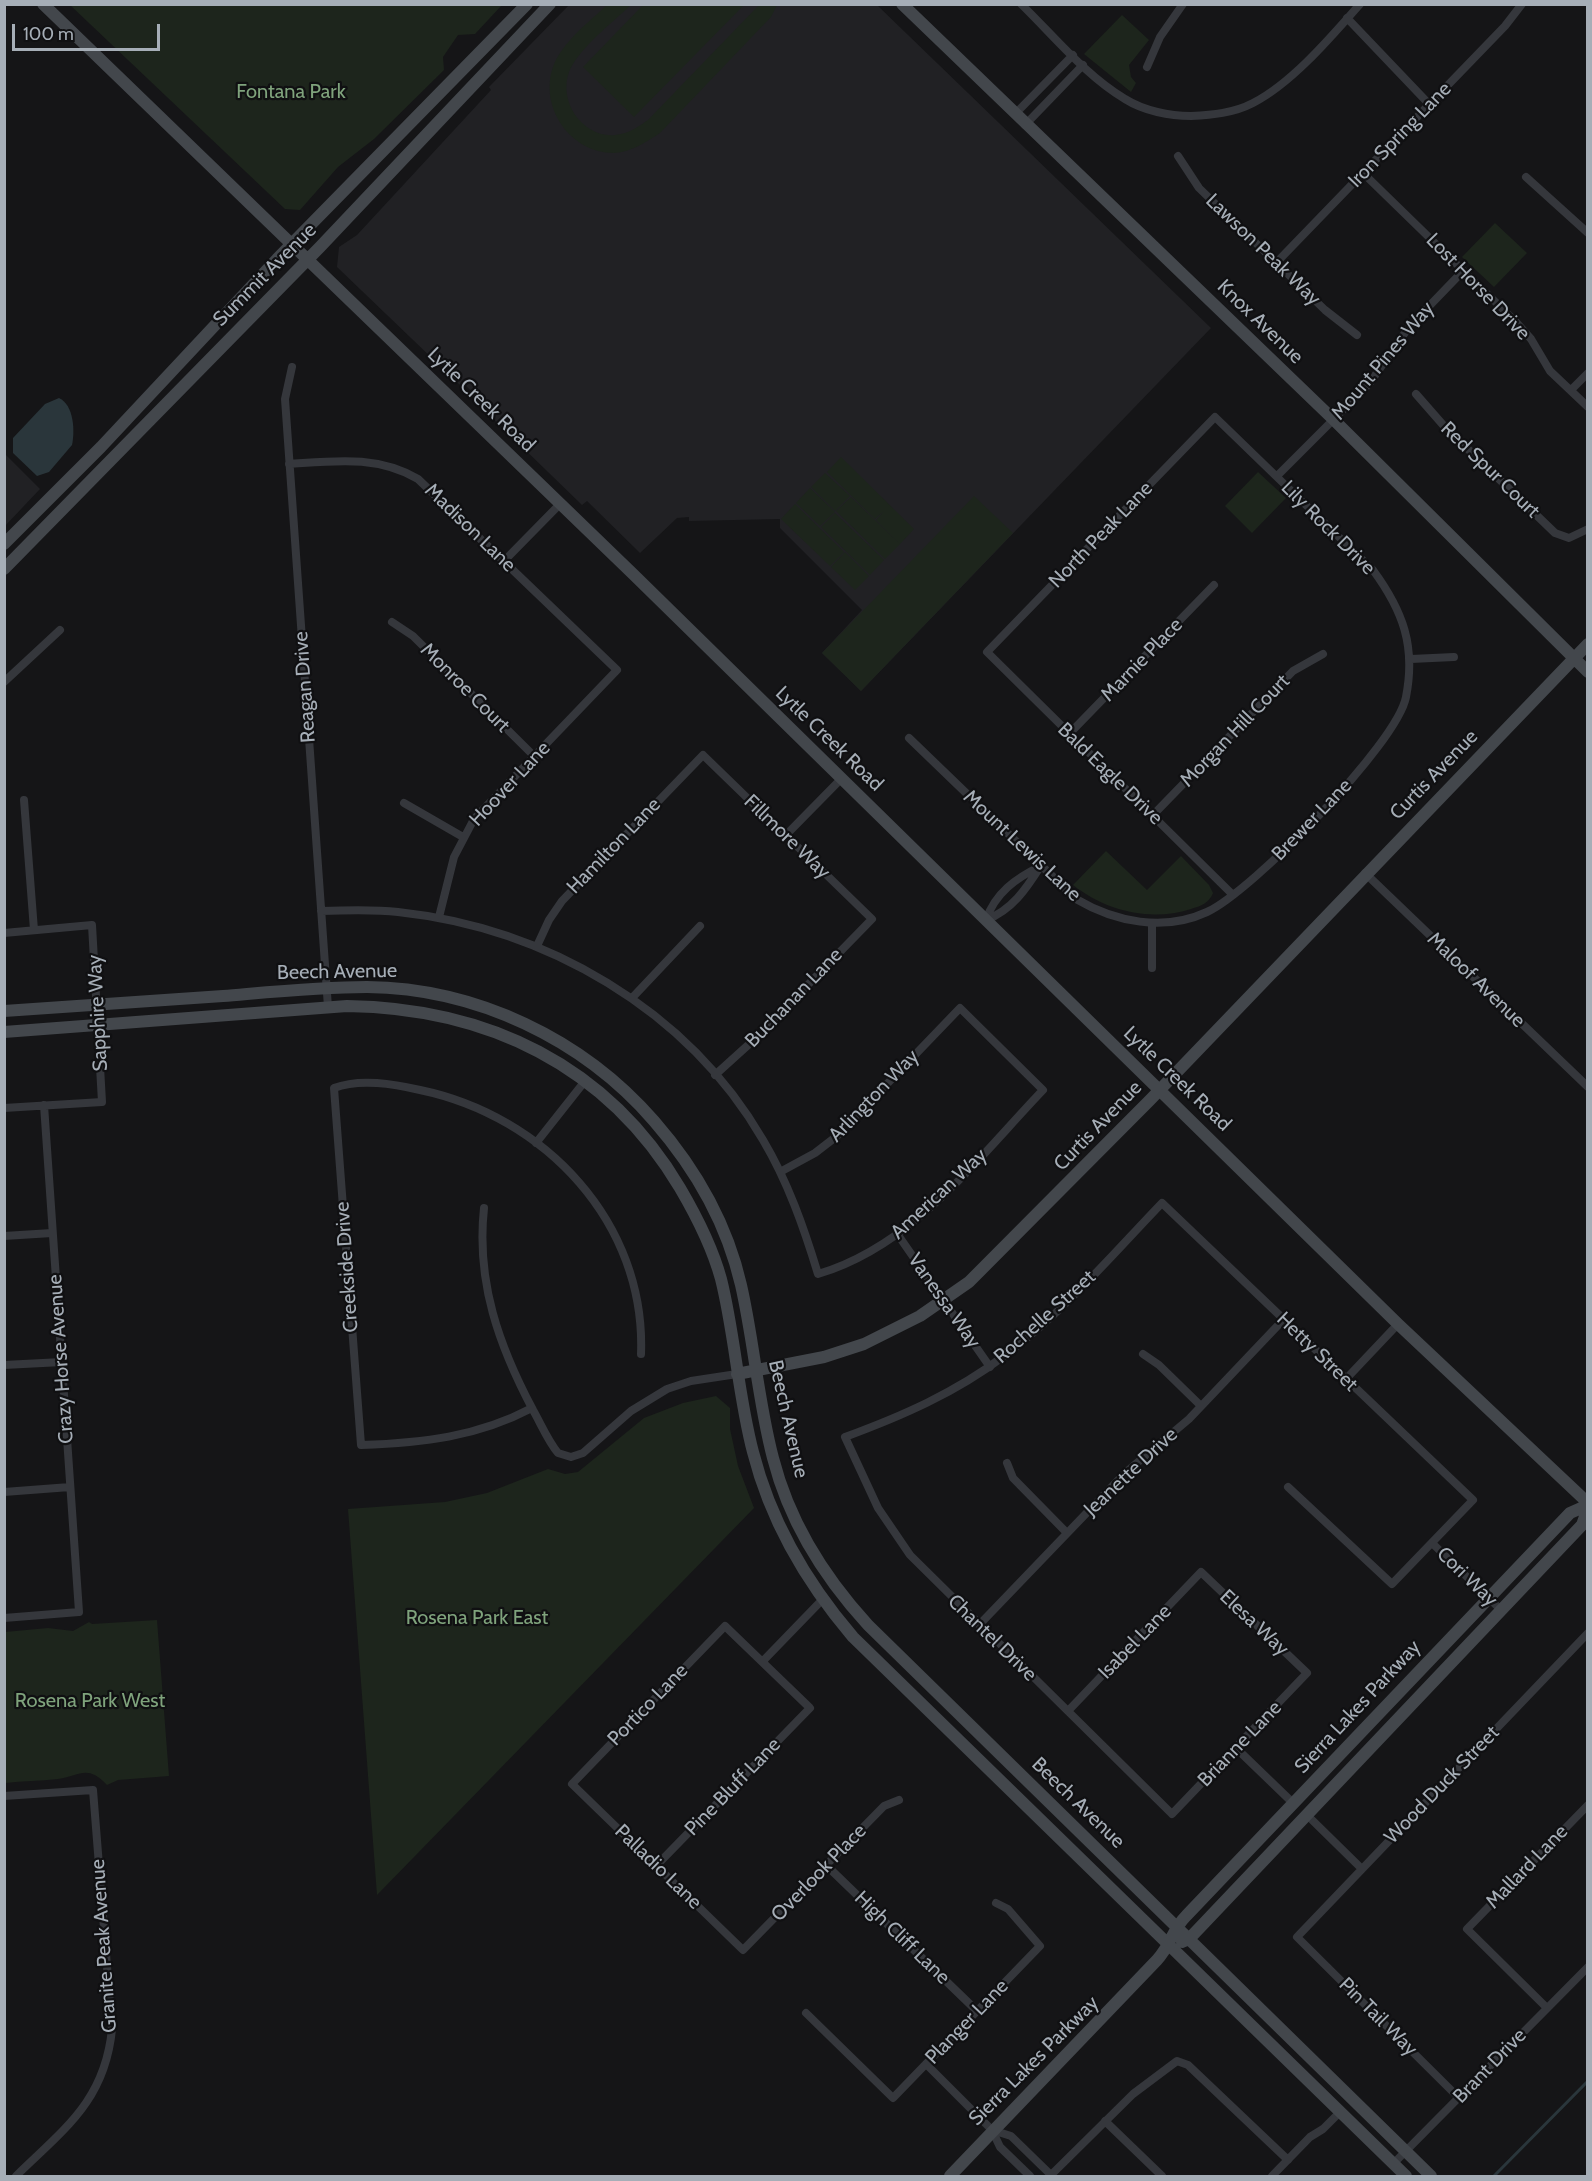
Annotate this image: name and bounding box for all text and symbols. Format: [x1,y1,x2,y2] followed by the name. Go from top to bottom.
[15,12,164,50] scale bar
[23,23,74,45] text: 100 m
[1344,77,1456,193] street label: Iron Spring Lane
[236,80,346,104] park label: Fontana Park
[1200,189,1326,311] street label: Lawson Peak Way
[208,218,322,332] street label: Summit Avenue
[1421,229,1535,345] street label: Lost Horse Drive
[1212,275,1308,369] street label: Knox Avenue
[1327,297,1439,425] street label: Mount Pines Way
[422,343,540,457] street label: Lytle Creek Road
[1436,417,1544,523] street label: Red Spur Court
[1276,476,1380,580] street label: Lily Rock Drive
[1044,477,1158,593] street label: North Peak Lane
[420,479,520,577] street label: Madison Lane
[1096,613,1188,707] street label: Marnie Place
[289,630,321,744] street label: Reagan Drive
[415,638,515,738] street label: Monroe Court
[1175,670,1295,792] street label: Morgan Hill Court
[770,682,888,796] street label: Lytle Creek Road
[1053,718,1167,830] street label: Bald Eagle Drive
[1385,725,1483,825] street label: Curtis Avenue
[465,737,555,831] street label: Hoover Lane
[1267,774,1357,866] street label: Brewer Lane
[958,785,1086,907] street label: Mount Lewis Lane
[739,790,835,884] street label: Fillmore Way
[562,793,666,899] street label: Hamilton Lane
[1422,927,1530,1033] street label: Maloof Avenue
[740,943,848,1053] street label: Buchanan Lane
[83,954,113,1072] street label: Sapphire Way
[277,959,397,985] street label: Beech Avenue
[1118,1022,1236,1136] street label: Lytle Creek Road
[824,1045,924,1147] street label: Arlington Way
[1049,1076,1147,1176] street label: Curtis Avenue
[886,1143,992,1245] street label: American Way
[330,1201,364,1333] street label: Creekside Drive
[902,1249,986,1353] street label: Vanessa Way
[989,1265,1101,1369] street label: Rochelle Street
[43,1274,79,1444] street label: Crazy Horse Avenue
[1271,1307,1363,1397] street label: Hetty Street
[763,1358,813,1480] street label: Beech Avenue
[1079,1423,1183,1521] street label: Jeanette Drive
[1432,1542,1502,1612] street label: Cori Way
[1214,1585,1294,1661] street label: Elesa Way
[942,1590,1042,1686] street label: Chantel Drive
[1094,1600,1176,1684] street label: Isabel Lane
[406,1606,548,1630] park label: Rosena Park East
[1290,1635,1426,1779] street label: Sierra Lakes Parkway
[603,1659,693,1751] street label: Portico Lane
[15,1689,165,1713] park label: Rosena Park West
[1193,1696,1287,1792] street label: Brianne Lane
[1380,1721,1504,1849] street label: Wood Duck Street
[680,1733,786,1841] street label: Pine Bluff Lane
[1026,1753,1130,1853] street label: Beech Avenue
[766,1819,872,1927] street label: Overlook Place
[609,1820,707,1914] street label: Palladio Lane
[1481,1820,1573,1914] street label: Mallard Lane
[86,1858,122,2034] street label: Granite Peak Avenue
[849,1886,955,1990] street label: High Cliff Lane
[1334,1973,1422,2061] street label: Pin Tail Way
[921,1974,1013,2070] street label: Planger Lane
[964,1991,1104,2131] street label: Sierra Lakes Parkway
[1448,2024,1532,2108] street label: Brant Drive

